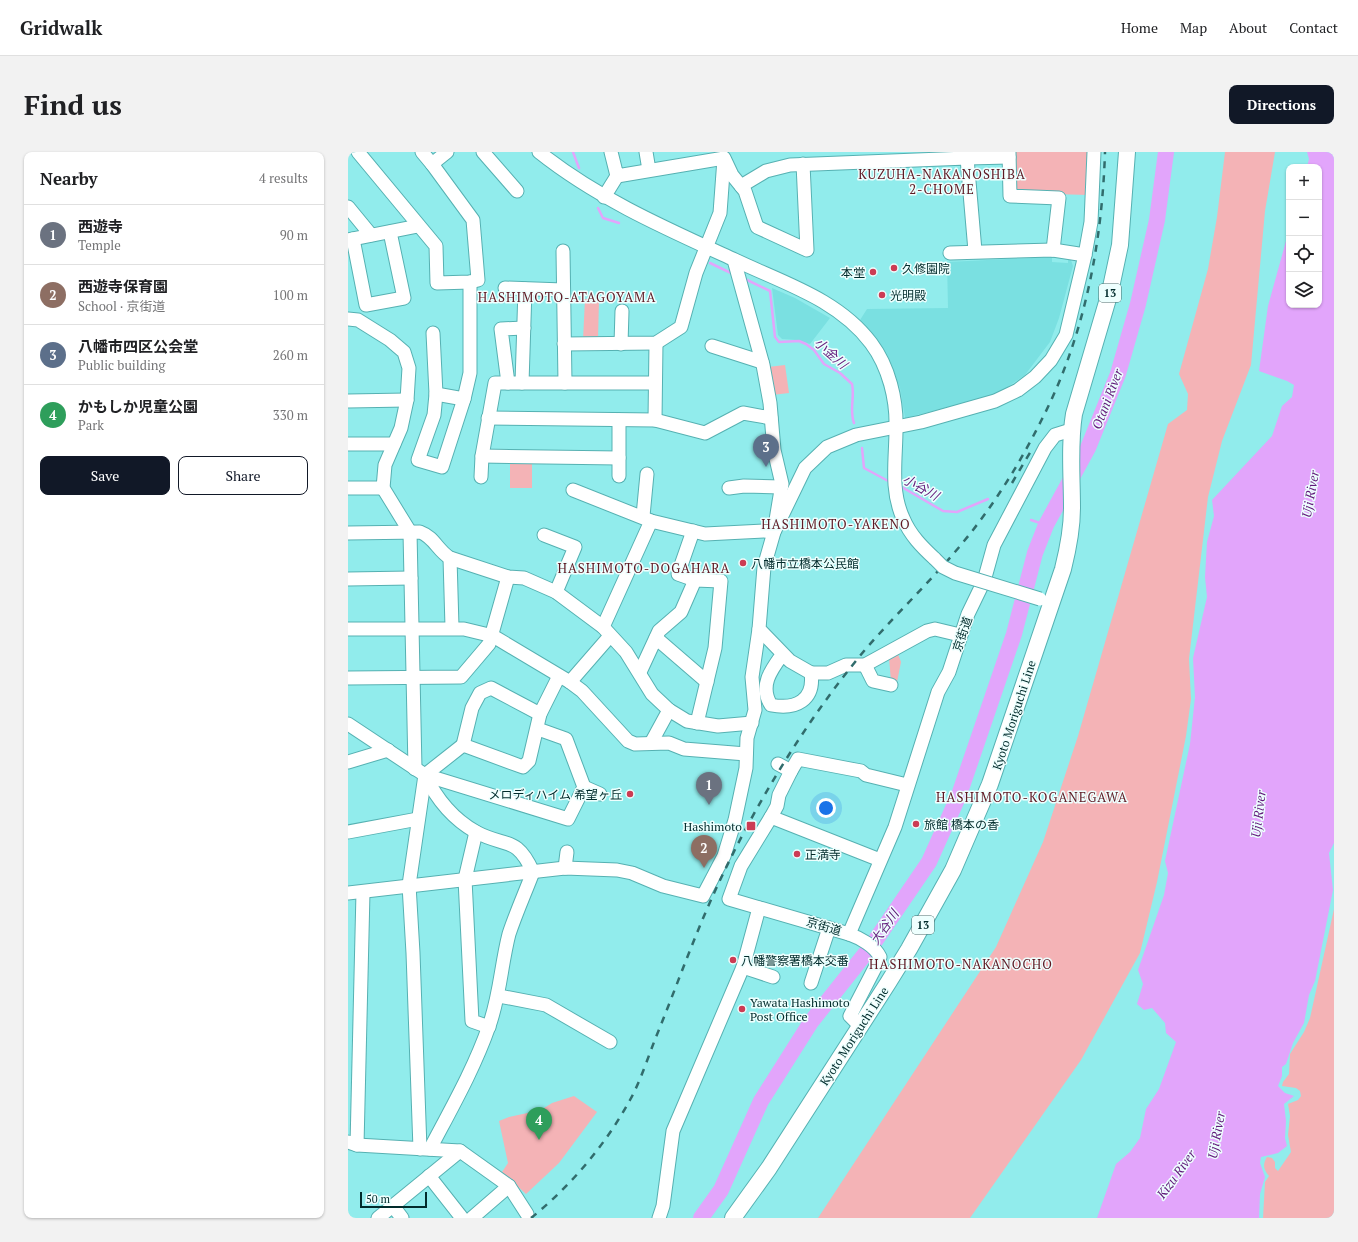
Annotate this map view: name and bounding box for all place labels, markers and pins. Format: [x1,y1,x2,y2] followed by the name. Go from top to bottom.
[902,261,950,276] place label: 久修園院
[889,263,899,273] marker: 久修園院
[841,265,865,280] place label: 本堂
[868,267,878,277] marker: 本堂
[890,288,926,303] place label: 光明殿
[877,290,887,300] marker: 光明殿
[753,434,779,467] pin: 3
[751,556,859,571] place label: 八幡市立橋本公民館
[738,558,748,568] marker: 八幡市立橋本公民館
[696,772,722,805] pin: 1
[488,787,622,802] place label: メロディハイム 希望ヶ丘
[625,789,635,799] marker: メロディハイム 希望ヶ丘
[924,817,999,832] place label: 旅館 橋本の香
[683,819,742,834] place label: Hashimoto
[911,819,921,829] marker: 旅館 橋本の香
[745,820,757,832] marker: Hashimoto
[691,835,717,868] pin: 2
[805,847,841,862] place label: 正満寺
[792,849,802,859] marker: 正満寺
[741,953,849,968] place label: 八幡警察署橋本交番
[728,955,738,965] marker: 八幡警察署橋本交番
[750,995,850,1024] place label: Yawata Hashimoto Post Office
[737,1004,747,1014] marker: Yawata Hashimoto Post Office
[526,1107,552,1140] pin: 4

